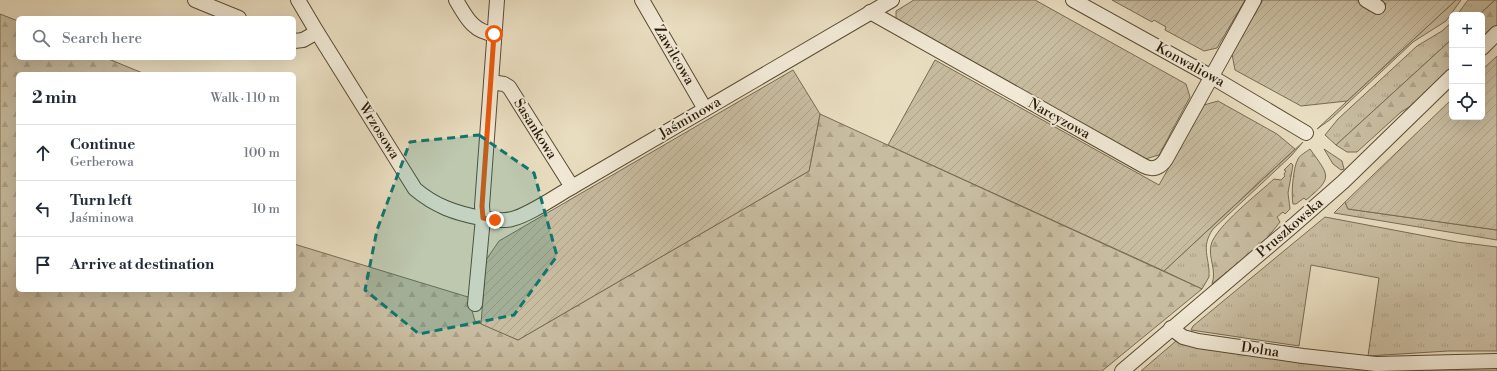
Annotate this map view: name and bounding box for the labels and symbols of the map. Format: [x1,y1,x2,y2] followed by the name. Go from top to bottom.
[650,22,699,89] street label: Zawilcowa
[485,25,503,43] route start
[1152,39,1229,92] street label: Konwaliowa
[655,93,725,144] street label: Jaśminowa
[509,95,561,163] street label: Sasankowa
[1025,95,1094,144] street label: Narcyzowa
[354,99,404,163] street label: Wrzosowa
[1253,194,1328,262] street label: Pruszkowska
[486,211,504,229] route end
[1240,338,1281,362] street label: Dolna

